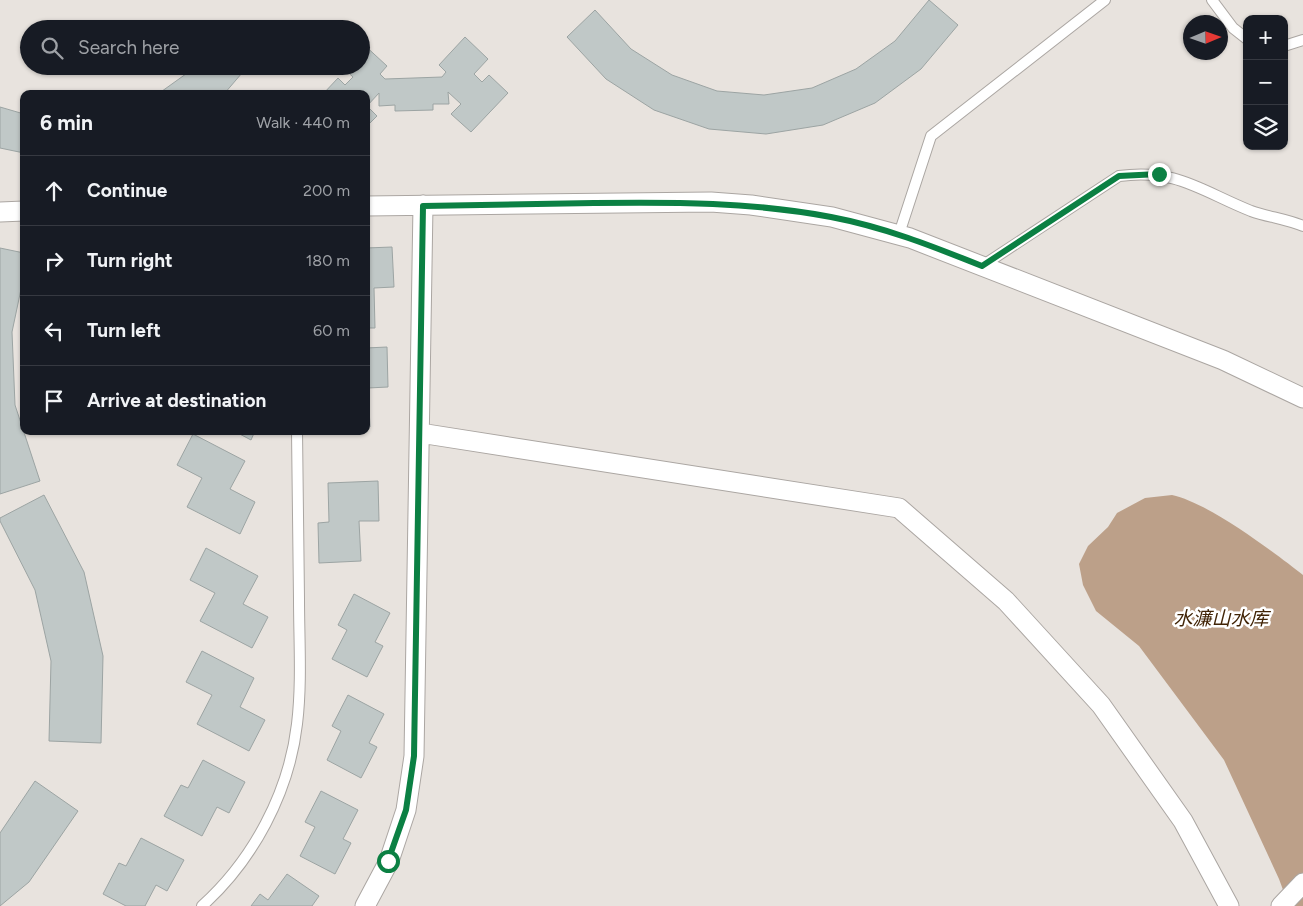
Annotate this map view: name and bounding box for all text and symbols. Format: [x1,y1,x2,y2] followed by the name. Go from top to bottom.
[1183,15,1228,60] north arrow
[1243,15,1288,150] map controls
[1243,15,1288,60] button: +
[20,20,370,75] search box
[38,34,66,62] icon: search
[78,36,180,59] text: Search here
[1243,60,1288,105] button: −
[1243,105,1288,150] button: layers
[40,110,93,135] text: 6 min
[256,113,350,132] text: Walk · 440 m
[1148,163,1171,186] route end
[40,177,68,205] icon: ahead
[87,179,167,202] text: Continue
[303,181,350,200] text: 200 m
[40,247,68,275] icon: right
[87,249,173,272] text: Turn right
[306,251,350,270] text: 180 m
[40,317,68,345] icon: left
[87,319,161,342] text: Turn left
[313,321,350,340] text: 60 m
[40,387,68,415] icon: arrive
[87,389,266,412] text: Arrive at destination
[1173,607,1271,630] water label: 水濂山水库
[377,850,400,873] route start

